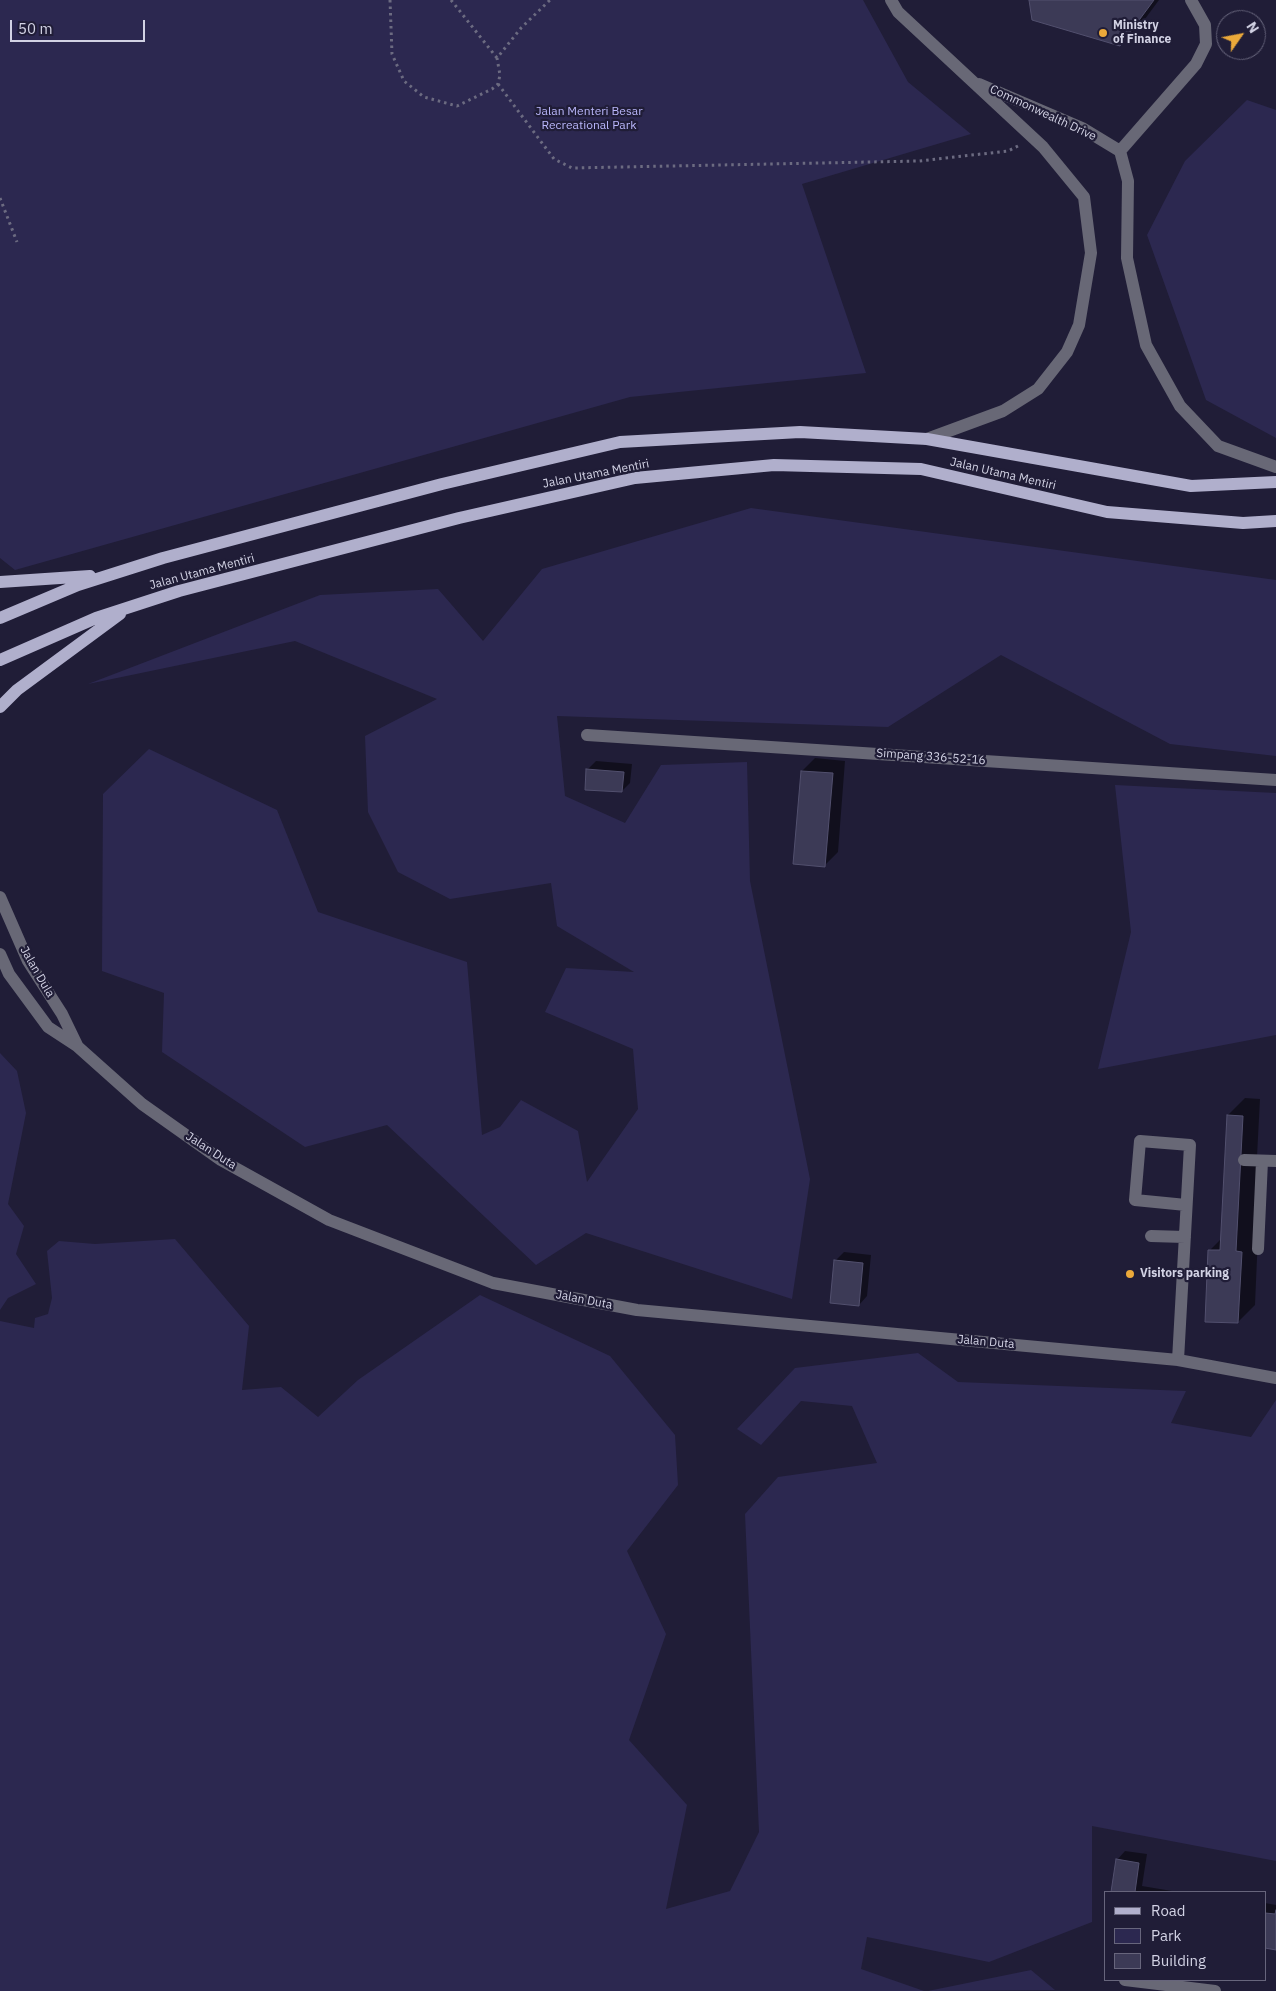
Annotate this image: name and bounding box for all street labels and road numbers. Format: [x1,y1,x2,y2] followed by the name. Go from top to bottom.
[988,82,1098,144] street label: Commonwealth Drive
[949,455,1057,493] street label: Jalan Utama Mentiri
[542,457,650,491] street label: Jalan Utama Mentiri
[148,551,256,593] street label: Jalan Utama Mentiri
[876,746,986,768] street label: Simpang 336-52-16
[17,944,57,1000] street label: Jalan Dula
[183,1129,239,1173] street label: Jalan Duta
[554,1287,614,1313] street label: Jalan Duta
[957,1332,1015,1352] street label: Jalan Duta

